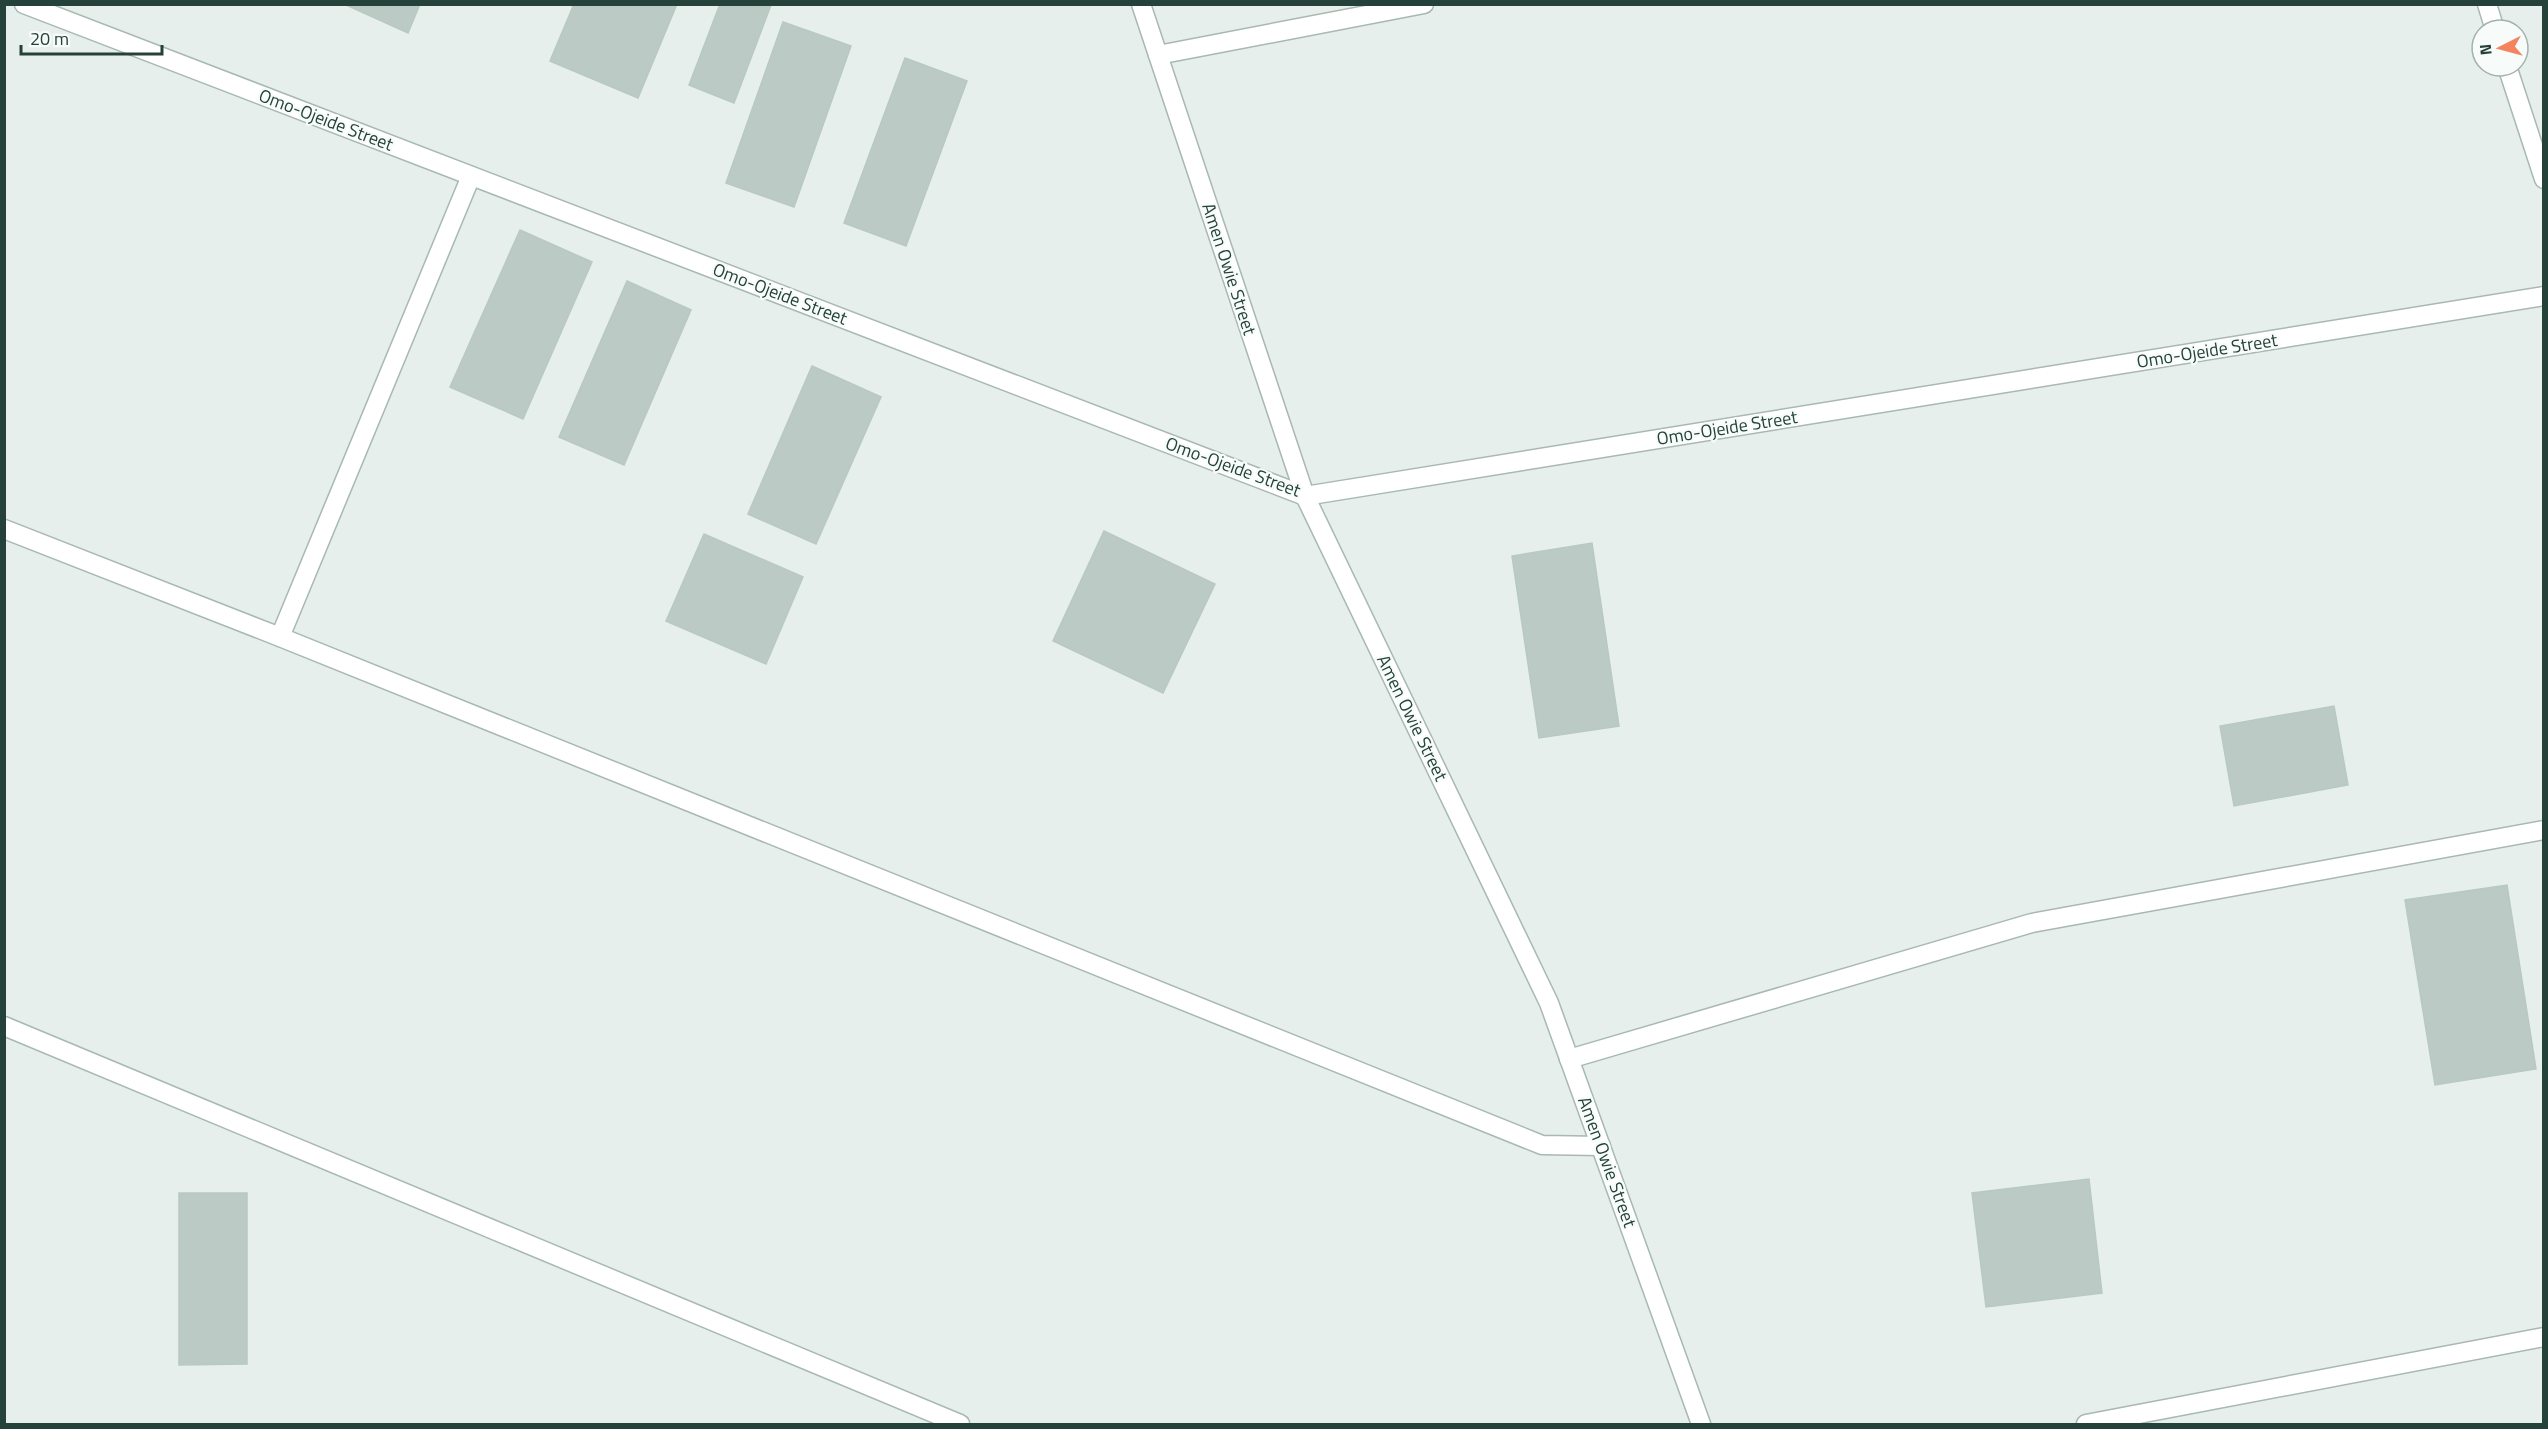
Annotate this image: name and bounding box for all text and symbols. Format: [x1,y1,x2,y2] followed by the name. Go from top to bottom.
[21,18,162,56] scale bar
[2470,18,2530,78] north arrow
[30,25,69,52] text: 20 m
[2473,43,2498,56] text: N
[255,81,398,158] street label: Omo-Ojeide Street
[1195,199,1264,339] street label: Amen Owie Street
[709,255,852,332] street label: Omo-Ojeide Street
[2135,326,2280,375] street label: Omo-Ojeide Street
[1655,403,1800,452] street label: Omo-Ojeide Street
[1162,430,1305,504] street label: Omo-Ojeide Street
[1370,650,1455,786] street label: Amen Owie Street
[1571,1093,1644,1232] street label: Amen Owie Street

